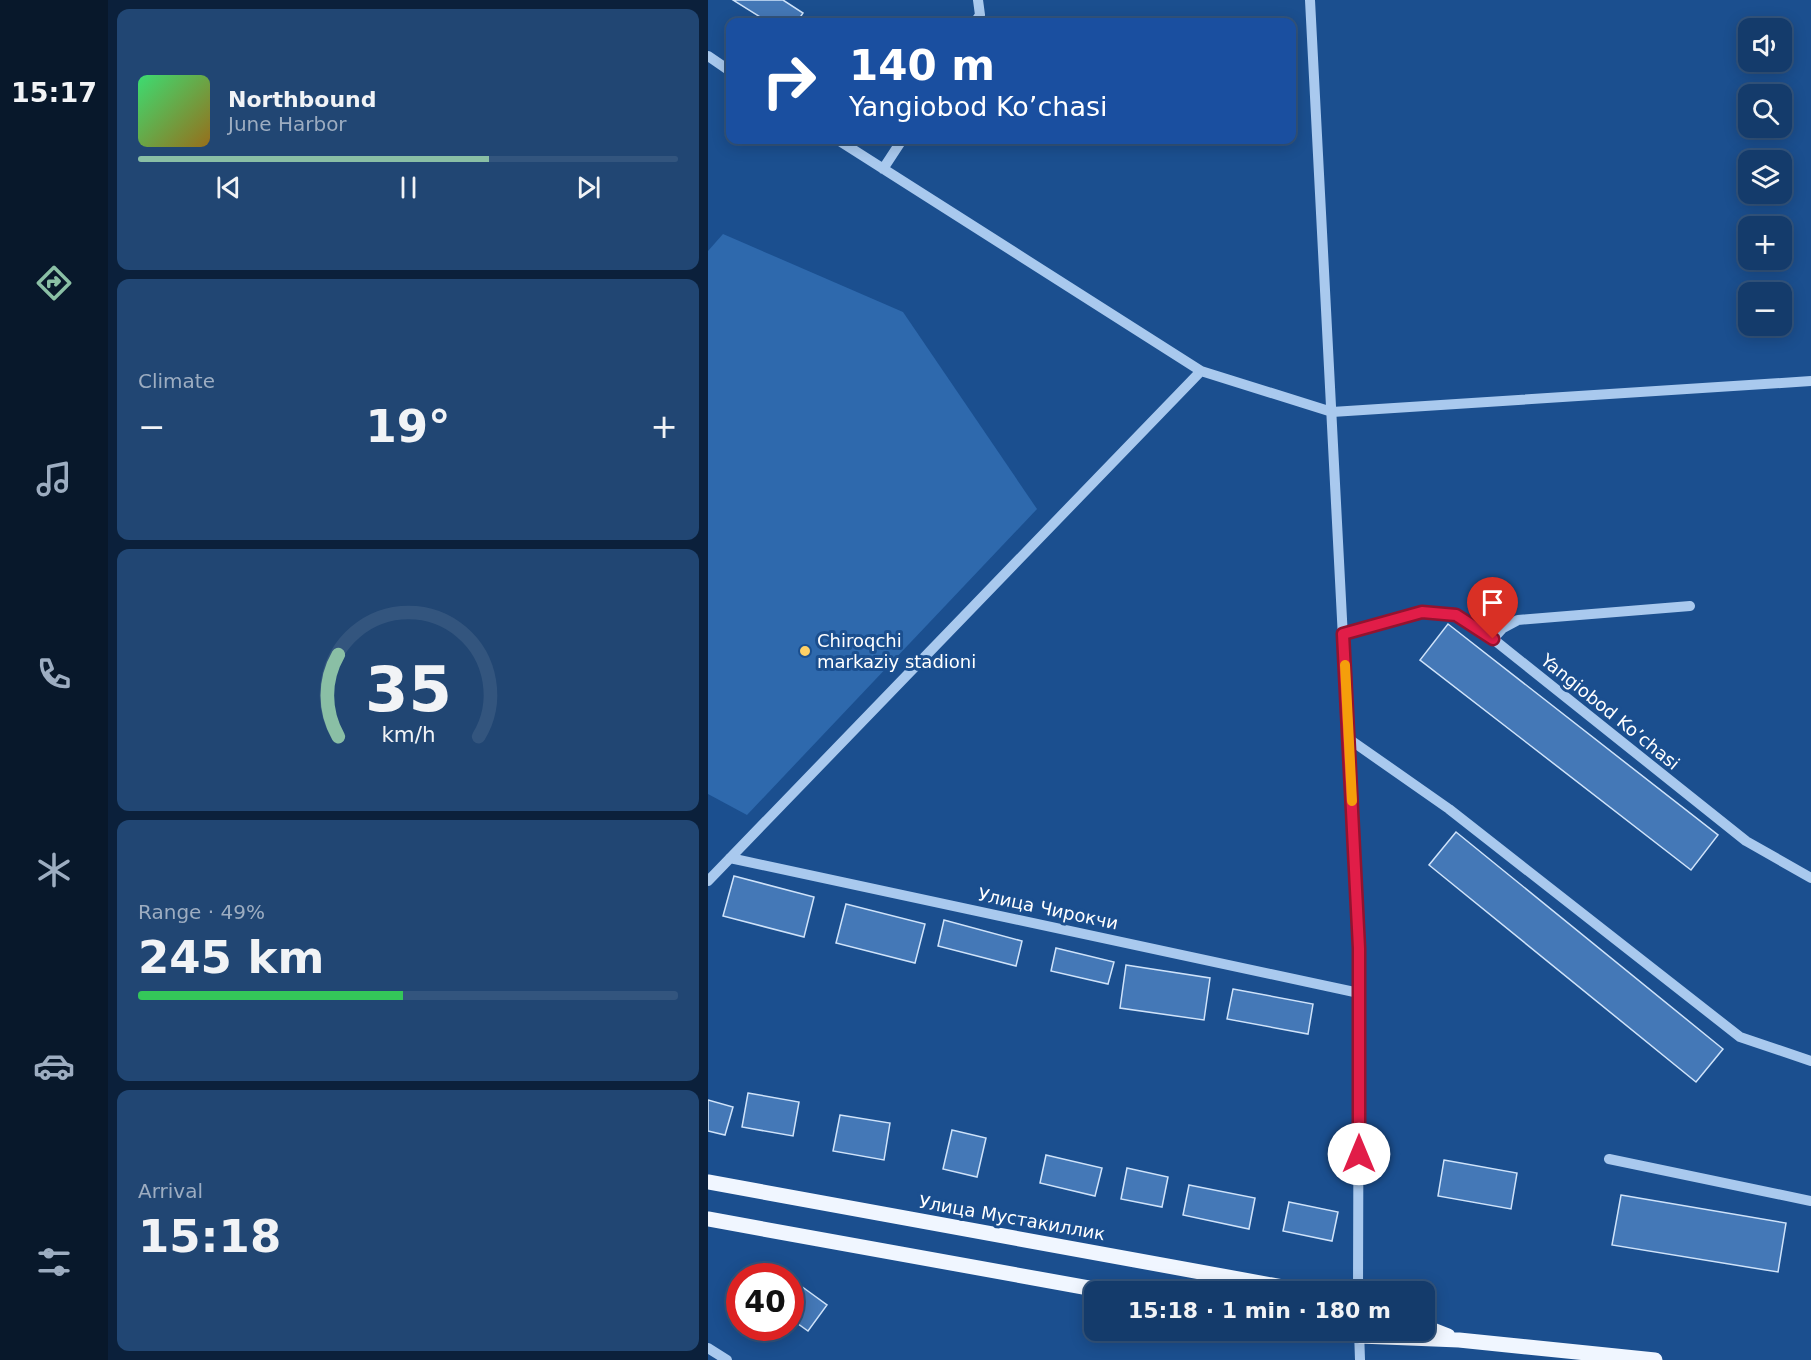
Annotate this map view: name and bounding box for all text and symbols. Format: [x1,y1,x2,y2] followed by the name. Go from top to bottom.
[1738,18,1792,336] map controls
[1738,18,1792,72] button: sound
[849,41,995,90] text: 140 m
[750,42,828,120] icon: right
[11,77,97,108] text: 15:17
[1738,84,1792,138] button: search
[228,87,377,112] text: Northbound
[849,91,1108,122] text: Yangiobod Ko’chasi
[228,112,347,136] text: June Harbor
[1738,150,1792,204] button: layers
[212,171,245,204] icon: previous
[392,171,425,204] icon: pause
[572,171,605,204] icon: next
[1738,216,1792,270] button: +
[33,262,75,304] icon: directions
[1738,282,1792,336] button: −
[138,369,215,393] text: Climate
[365,400,451,453] text: 19°
[138,407,166,446] text: −
[650,407,678,446] text: +
[33,458,75,500] icon: music
[1467,577,1518,639] pin
[1476,586,1509,619] icon: arrive
[817,630,976,672] place label: Chiroqchi markaziy stadioni
[798,644,812,658] marker: Chiroqchi markaziy stadioni
[1536,649,1684,774] street label: Yangiobod Ko’chasi
[33,653,75,695] icon: phone
[365,653,451,726] text: 35
[381,722,435,747] text: km/h
[33,849,75,891] icon: climate
[976,883,1120,934] street label: Улица Чирокчи
[138,900,265,924] text: Range · 49%
[138,931,324,984] text: 245 km
[33,1045,75,1087] icon: car
[1327,1122,1391,1186] position arrow
[138,1179,203,1203] text: Arrival
[917,1191,1107,1244] street label: Улица Мустакиллик
[138,1210,281,1263] text: 15:18
[33,1241,75,1283] icon: filters
[726,1263,804,1341] speed limit sign: 40
[1128,1298,1391,1323] text: 15:18 · 1 min · 180 m

